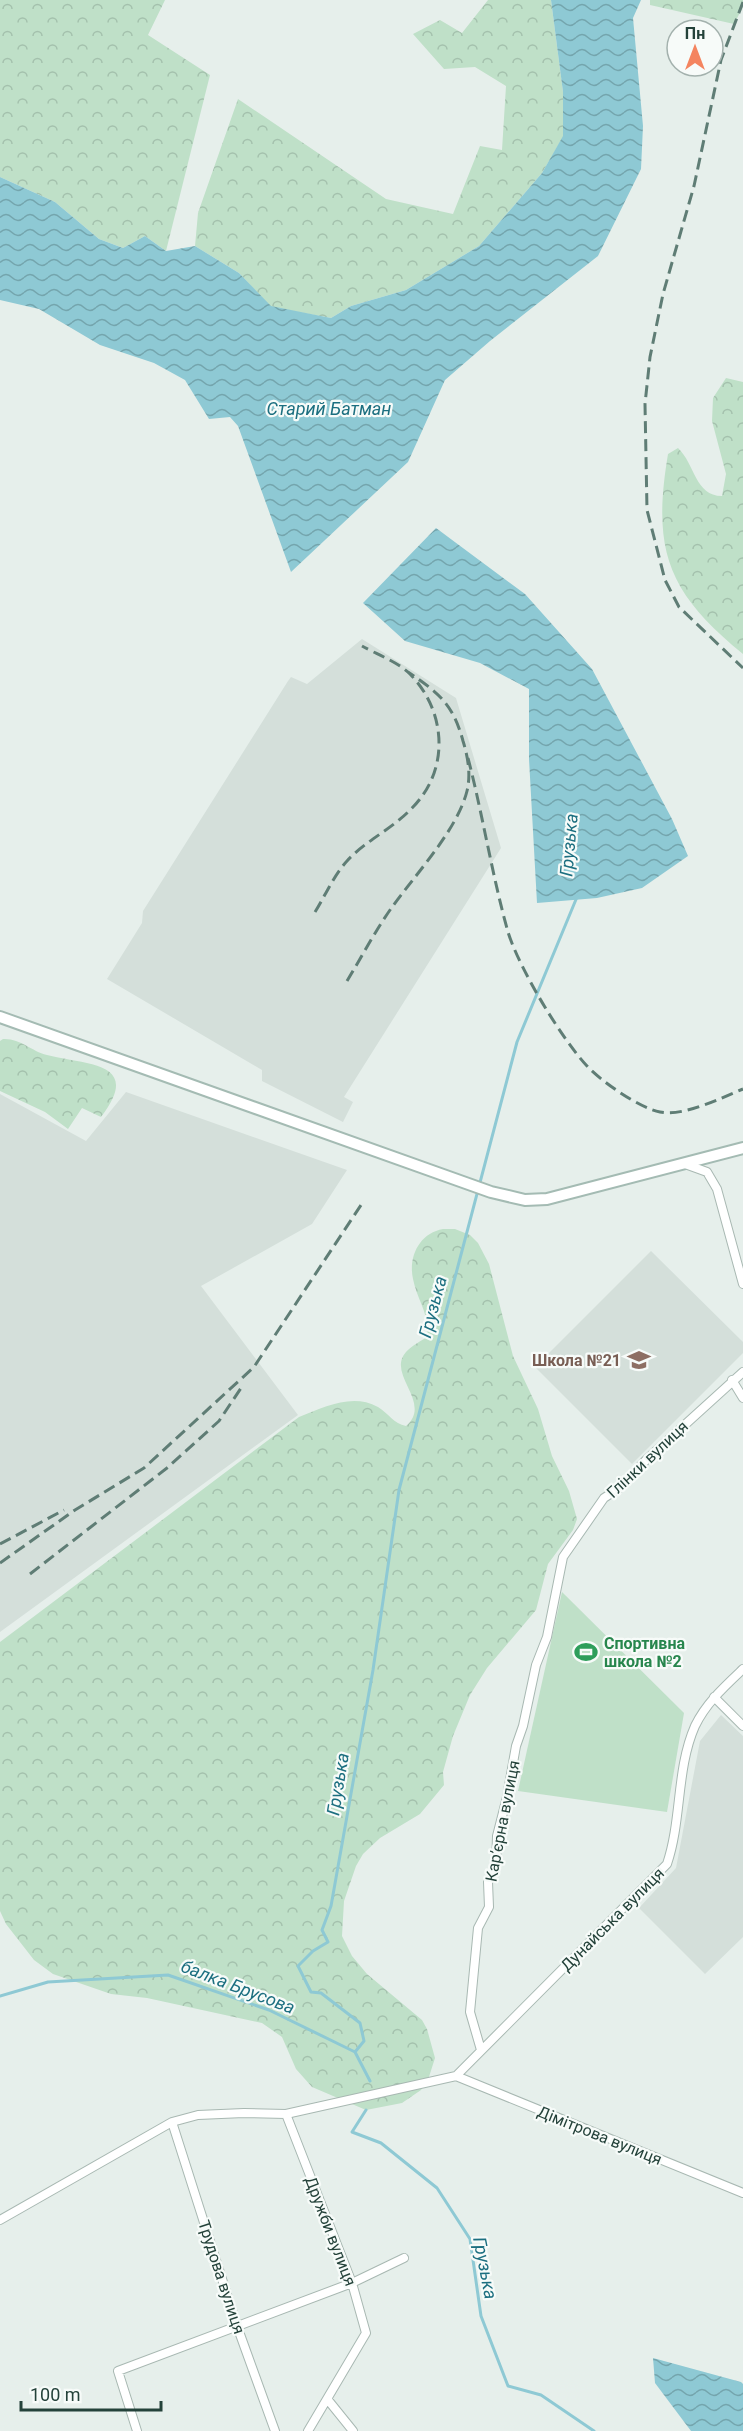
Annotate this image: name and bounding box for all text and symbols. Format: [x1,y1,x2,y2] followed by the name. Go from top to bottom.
[665,18,725,78] north arrow
[685,24,705,43] text: Пн
[267,398,391,419] water label: Старий Батман
[555,813,582,877] water label: Грузька
[414,1274,451,1340] water label: Грузька
[626,1347,652,1373] school or university icon: Школа №21
[532,1351,621,1370] place label: Школа №21
[603,1417,692,1502] street label: Глінки вулиця
[604,1634,685,1671] place label: Спортивна школа №2
[573,1639,599,1665] sports icon: Спортивна школа №2
[322,1751,353,1817] water label: Грузька
[481,1759,524,1883] street label: Кар’єрна вулиця
[557,1864,668,1975] street label: Дунайська вулиця
[178,1955,298,2018] water label: балка Брусова
[535,2102,665,2169] street label: Дімітрова вулиця
[301,2174,360,2289] street label: Дружби вулиця
[194,2218,249,2336] street label: Трудова вулиця
[469,2235,502,2301] water label: Грузька
[21,2374,160,2412] scale bar
[30,2384,81,2405] text: 100 m

